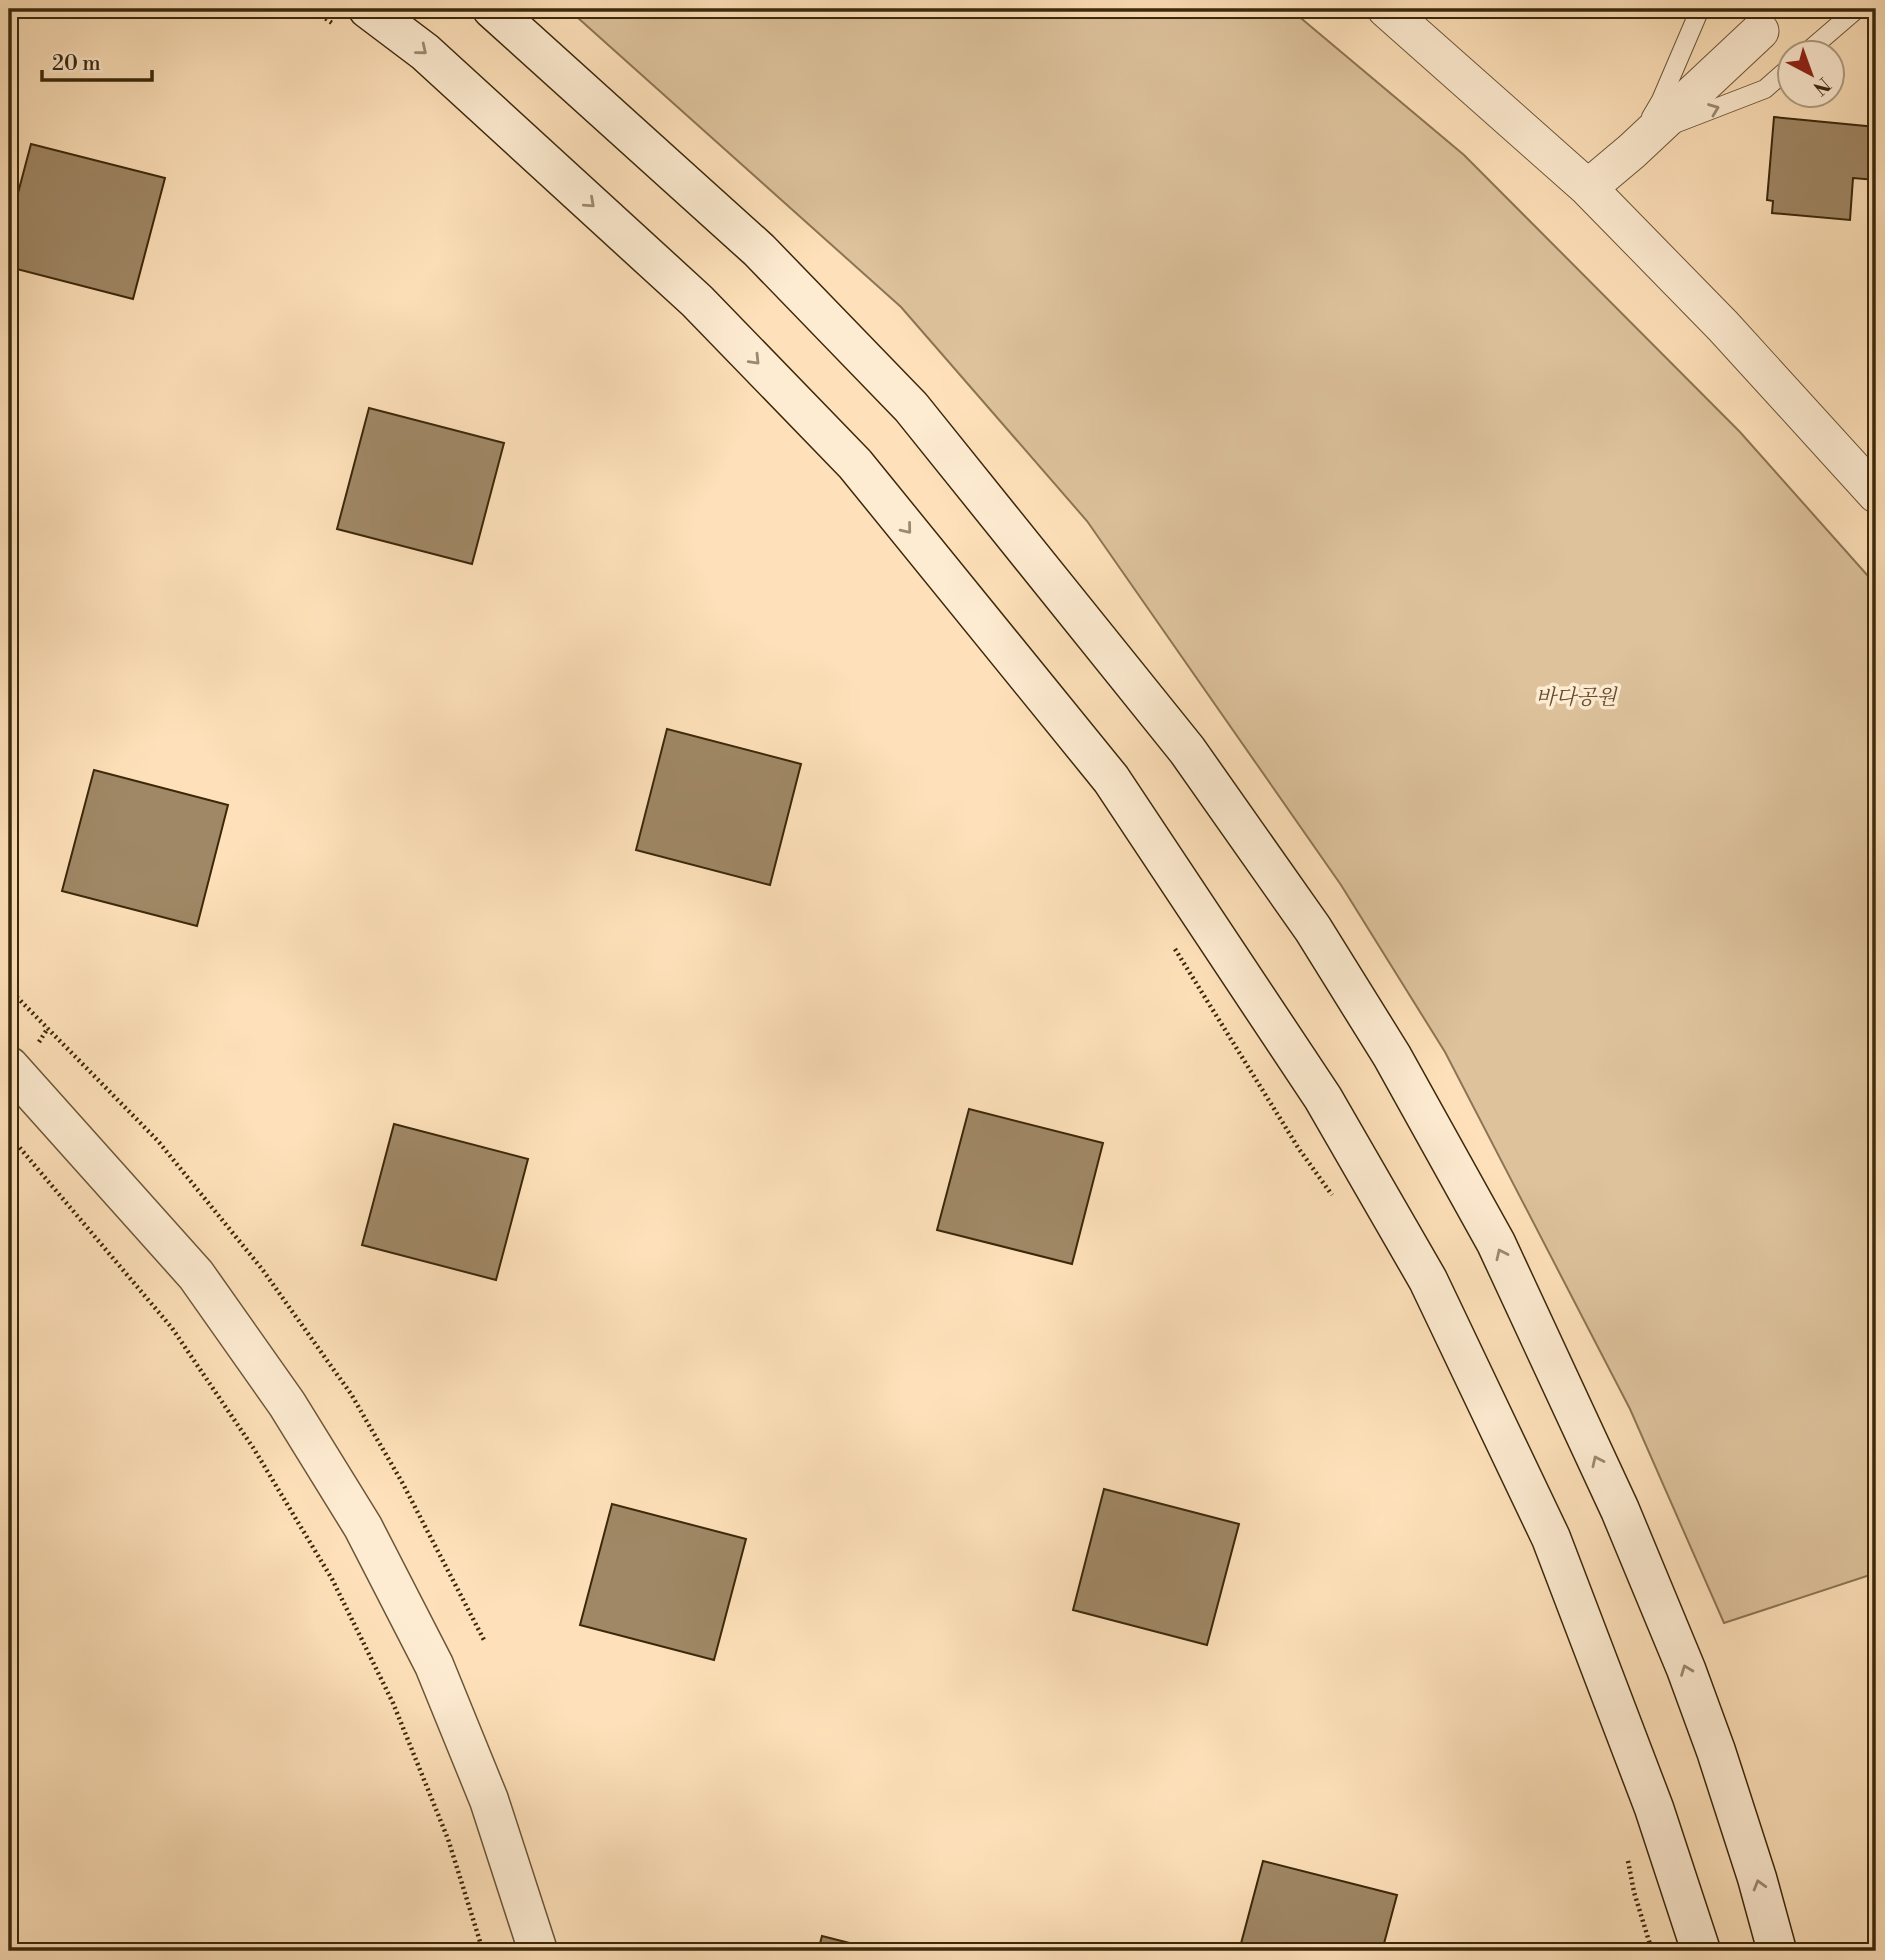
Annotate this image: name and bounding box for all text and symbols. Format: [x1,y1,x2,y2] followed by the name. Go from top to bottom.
[42,38,152,82] scale bar
[1776,38,1846,108] north arrow
[414,42,426,55] one-way arrow
[52,51,101,77] text: 20 m
[1808,72,1835,100] text: N
[1708,103,1720,117] one-way arrow
[582,195,595,208] one-way arrow
[746,352,759,365] one-way arrow
[899,521,912,533] one-way arrow
[1535,685,1618,711] park label: 바다공원
[1495,1249,1509,1261] one-way arrow
[1591,1456,1605,1468] one-way arrow
[1680,1665,1694,1677] one-way arrow
[1752,1880,1767,1892] one-way arrow

